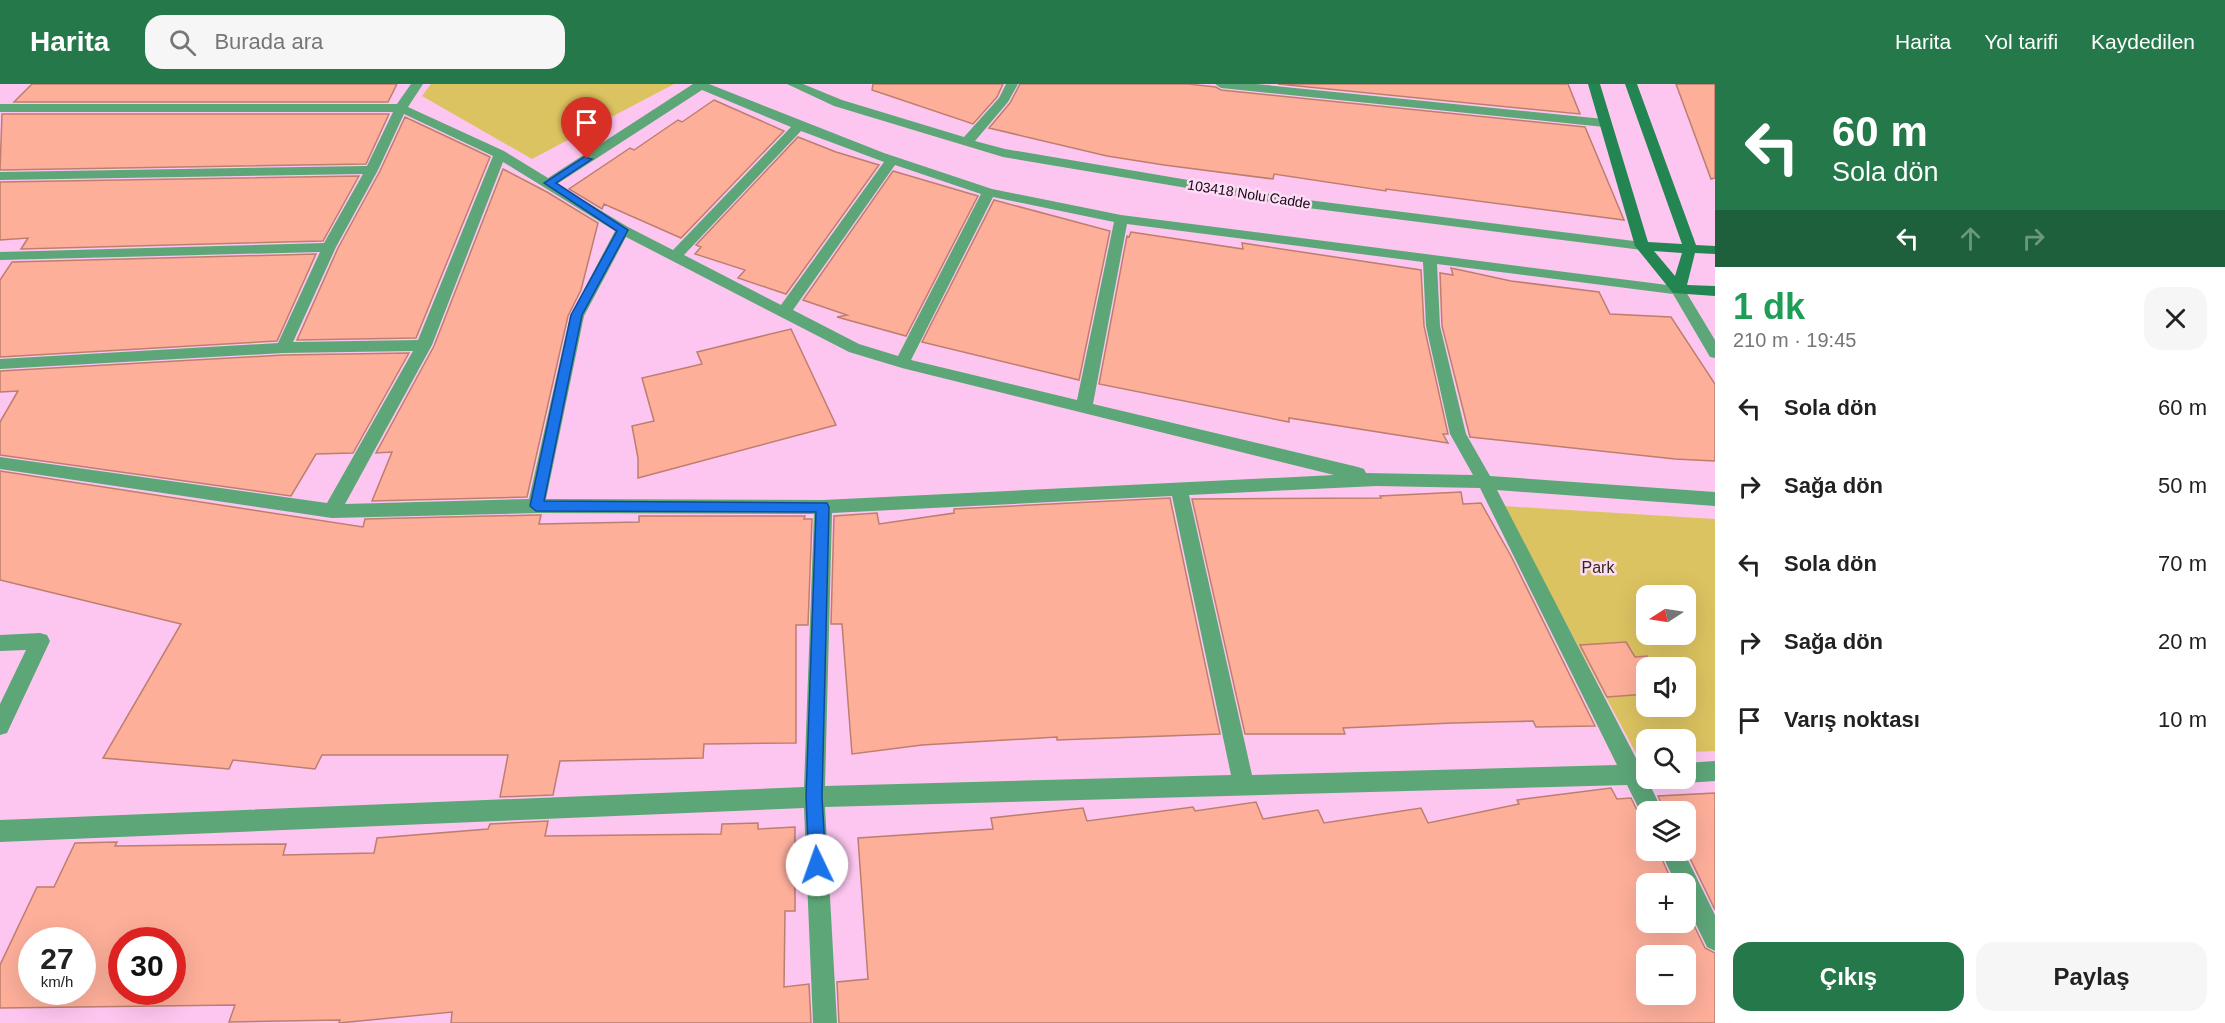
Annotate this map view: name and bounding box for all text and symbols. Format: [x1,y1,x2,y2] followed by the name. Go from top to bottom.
[145,15,565,69] search box
[30,26,109,57] text: Harita
[166,26,199,59] icon: search
[214,29,323,54] text: Burada ara
[1895,30,1951,53] text: Harita
[1984,30,2058,53] text: Yol tarifi
[2091,30,2195,53] text: Kaydedilen
[561,97,612,159] pin
[570,106,603,139] icon: arrive
[1733,108,1811,186] icon: left
[1832,108,1928,155] text: 60 m
[1832,157,1939,187] text: Sola dön
[1186,176,1312,212] street label: 103418 Nolu Cadde
[1891,222,1924,255] icon: left
[1954,222,1987,255] icon: ahead
[2017,222,2050,255] icon: right
[1733,286,1805,327] text: 1 dk
[2144,287,2207,350] button: close
[1733,329,1856,351] text: 210 m · 19:45
[1733,392,1766,425] icon: left
[1784,395,1877,420] text: Sola dön
[2158,395,2207,420] text: 60 m
[1733,470,1766,503] icon: right
[1784,473,1883,498] text: Sağa dön
[2158,473,2207,498] text: 50 m
[1733,548,1766,581] icon: left
[1784,551,1877,576] text: Sola dön
[2158,551,2207,576] text: 70 m
[1582,559,1615,576] park label: Park
[1636,585,1696,645] north arrow
[1636,585,1696,1005] map controls
[1733,626,1766,659] icon: right
[1784,629,1883,654] text: Sağa dön
[2158,629,2207,654] text: 20 m
[1636,657,1696,717] button: sound
[1733,704,1766,737] icon: arrive
[1784,707,1920,732] text: Varış noktası
[2158,707,2207,732] text: 10 m
[1636,729,1696,789] button: search
[1636,801,1696,861] button: layers
[785,833,849,897] position arrow
[1636,873,1696,933] button: +
[108,927,186,1005] speed limit sign: 30
[40,942,74,975] text: 27
[1733,942,1964,1011] button: Çıkış
[1976,942,2207,1011] button: Paylaş
[1636,945,1696,1005] button: −
[41,973,73,990] text: km/h

